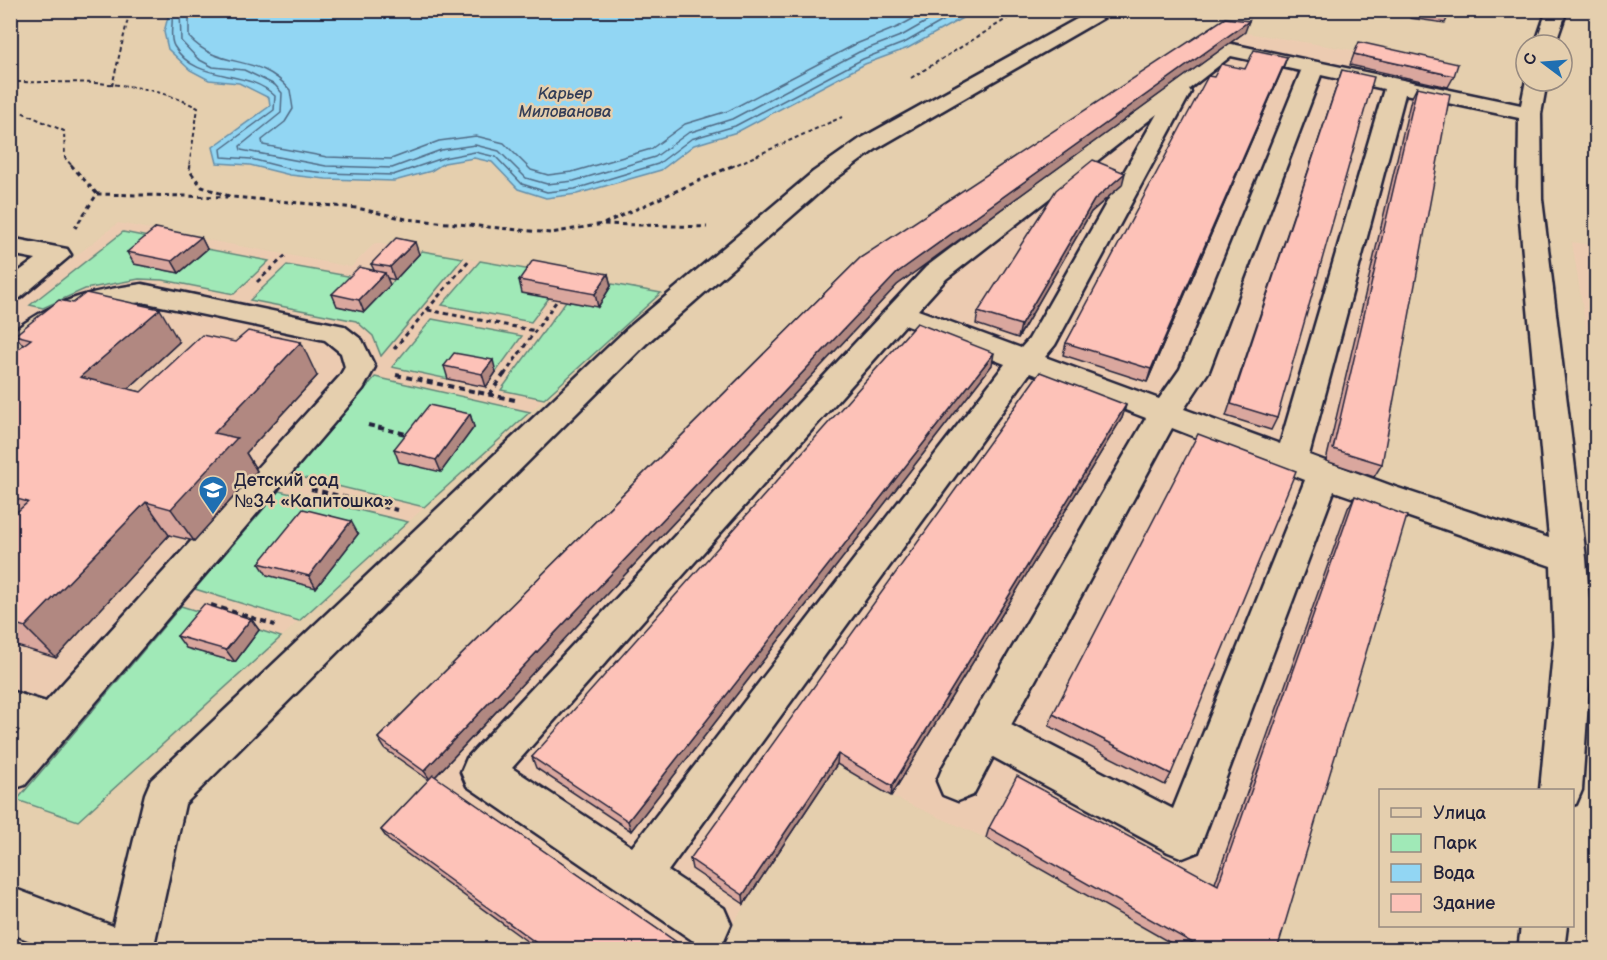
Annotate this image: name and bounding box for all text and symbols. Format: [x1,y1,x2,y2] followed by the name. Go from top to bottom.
[1514,33,1574,93] north arrow
[1520,51,1542,67] text: С
[519,85,611,122] water label: Карьер Милованова
[234,470,394,512] place label: Детский сад №34 «Капитошка»
[197,474,229,516] school or university icon: Детский сад №34 «Капитошка»
[1379,789,1574,927] legend
[1433,803,1487,824] text: Улица
[1433,833,1477,854] text: Парк
[1433,863,1475,884] text: Вода
[1433,893,1495,914] text: Здание

